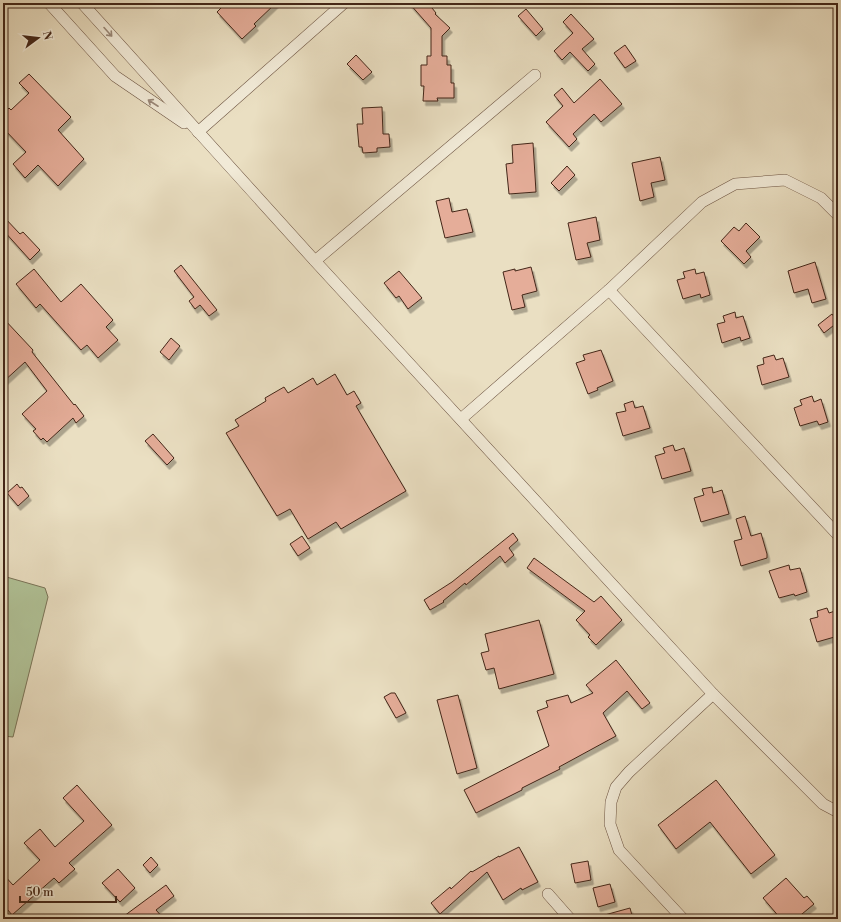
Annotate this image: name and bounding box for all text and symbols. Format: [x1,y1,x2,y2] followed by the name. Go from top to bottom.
[18,18,58,58] north arrow
[103,27,113,37] one-way arrow
[39,30,55,42] text: N
[147,98,159,106] one-way arrow
[20,878,116,904] scale bar
[26,885,54,900] text: 50 m

